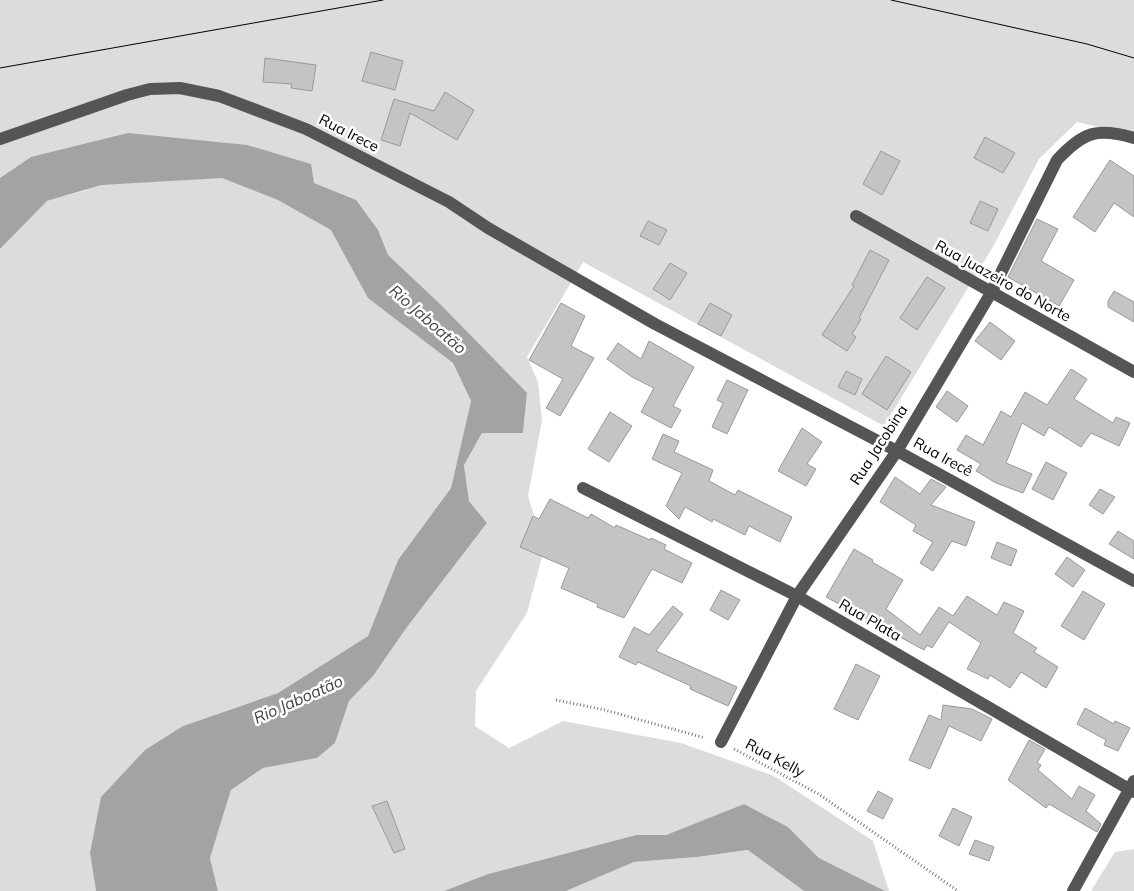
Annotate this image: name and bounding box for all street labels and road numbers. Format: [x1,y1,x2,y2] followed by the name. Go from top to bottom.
[316,109,382,156] street label: Rua Irece
[932,235,1074,326] street label: Rua Juazeiro do Norte
[846,401,912,489] street label: Rua Jacobina
[910,433,976,481] street label: Rua Irecê
[836,594,905,645] street label: Rua Plata
[742,734,808,781] street label: Rua Kelly

